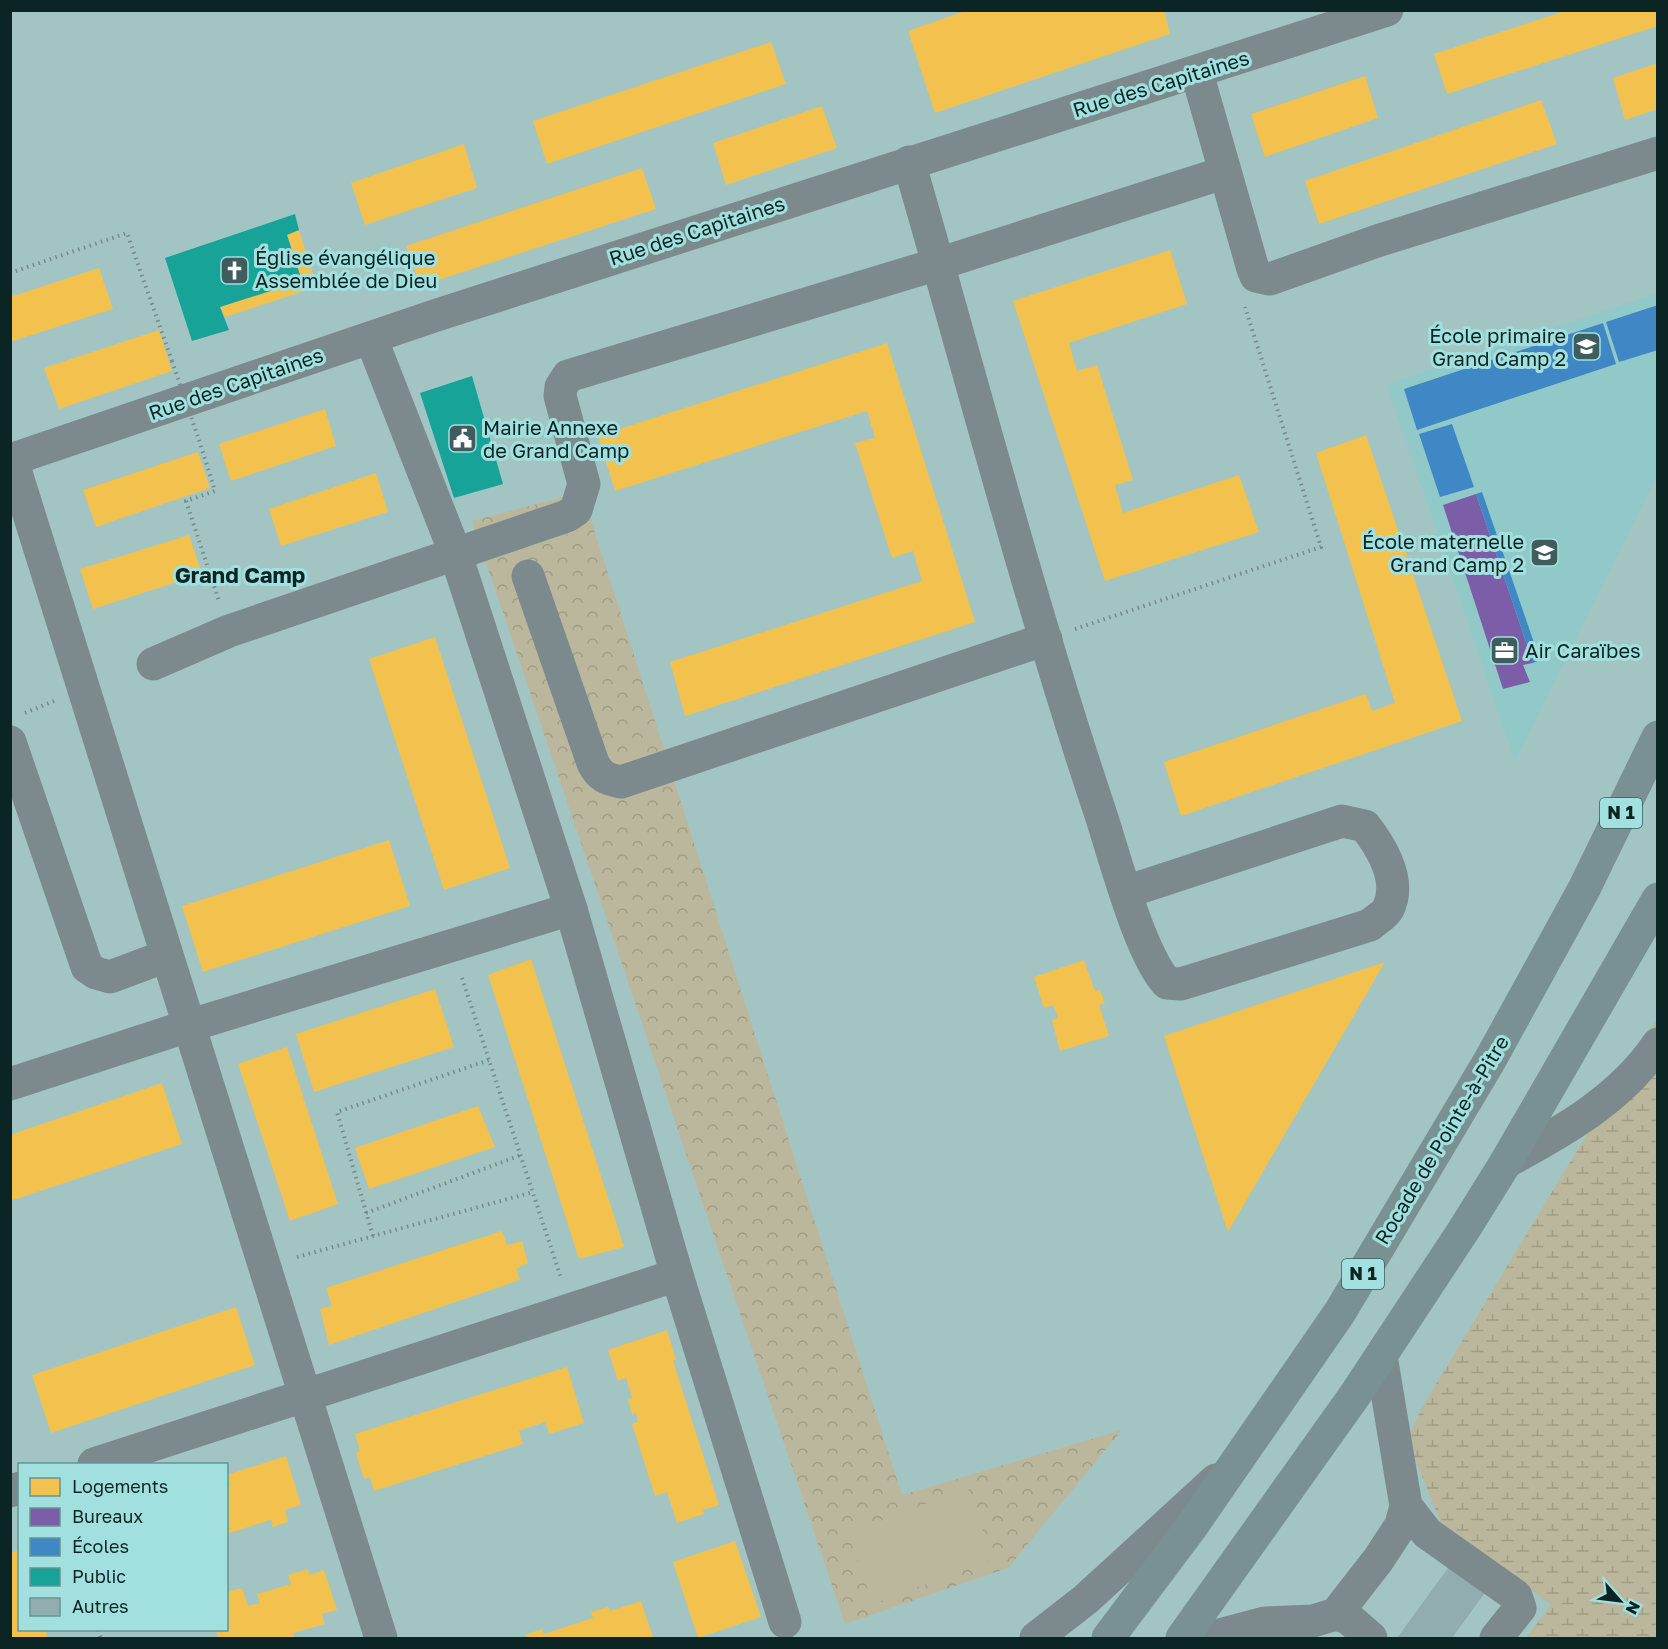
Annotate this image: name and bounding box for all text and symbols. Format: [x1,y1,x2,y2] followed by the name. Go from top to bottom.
[1070,45,1252,121] street label: Rue des Capitaines
[606,190,787,270] street label: Rue des Capitaines
[255,245,437,292] place label: Église évangélique Assemblée de Dieu
[218,254,250,286] church icon: Église évangélique Assemblée de Dieu
[1429,323,1566,370] place label: École primaire Grand Camp 2
[1571,331,1603,363] school or university icon: École primaire Grand Camp 2
[145,342,326,424] street label: Rue des Capitaines
[483,415,629,462] place label: Mairie Annexe de Grand Camp
[446,423,478,455] public building icon: Mairie Annexe de Grand Camp
[1362,529,1524,576] place label: École maternelle Grand Camp 2
[1529,537,1561,569] school or university icon: École maternelle Grand Camp 2
[175,561,305,588] district label: Grand Camp
[1488,635,1520,667] office icon: Air Caraïbes
[1525,638,1641,662] place label: Air Caraïbes
[1600,798,1642,828] road number: N 1
[1369,1031,1513,1248] street label: Rocade de Pointe-à-Pitre
[1342,1259,1384,1289] road number: N 1
[18,1463,228,1631] legend
[72,1475,168,1497] text: Logements
[72,1505,143,1527] text: Bureaux
[72,1535,129,1557] text: Écoles
[72,1565,126,1587] text: Public
[1590,1571,1650,1631] north arrow
[72,1595,129,1617] text: Autres
[1622,1598,1645,1618] text: N

